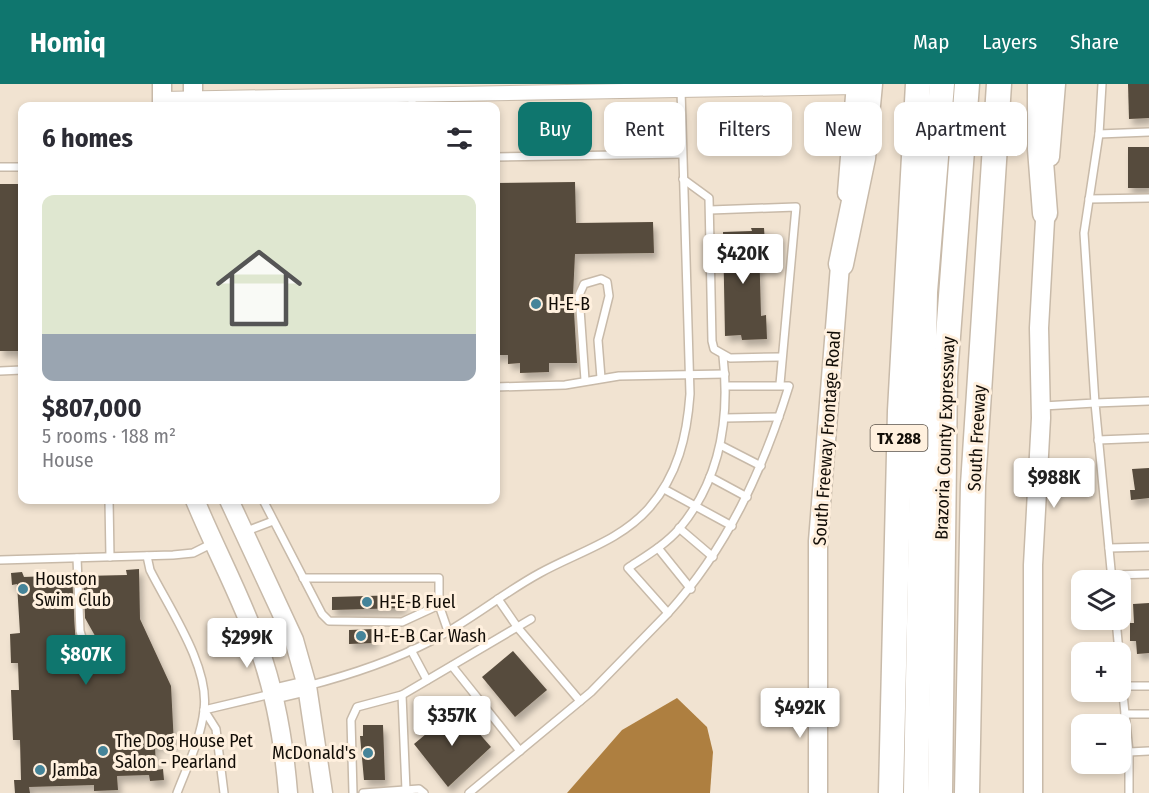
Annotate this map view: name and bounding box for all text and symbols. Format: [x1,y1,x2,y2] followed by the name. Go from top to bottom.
[30,26,106,59] text: Homiq
[913,29,949,55] text: Map
[982,29,1037,55] text: Layers
[1070,29,1119,55] text: Share
[518,102,592,156] chip: Buy
[604,102,685,156] chip: Rent
[697,102,792,156] chip: Filters
[804,102,882,156] chip: New
[894,102,1027,156] chip: Apartment
[443,122,476,155] icon: filters
[42,123,133,154] text: 6 homes
[205,234,313,342] icon: home
[701,234,785,285] pin: $420K
[717,241,769,265] text: $420K
[548,293,590,315] place label: H-E-B
[529,297,543,311] marker: H-E-B
[809,330,845,546] street label: South Freeway Frontage Road
[930,336,960,540] street label: Brazoria County Expressway
[963,384,991,492] street label: South Freeway
[42,393,142,424] text: $807,000
[42,424,176,448] text: 5 rooms · 188 m²
[870,425,928,451] road number: TX 288
[42,448,94,472] text: House
[1012,458,1096,509] pin: $988K
[1028,465,1080,489] text: $988K
[35,568,111,611] place label: Houston Swim Club
[1071,570,1131,774] map controls
[1071,570,1131,630] button: layers
[16,582,30,596] marker: Houston Swim Club
[379,591,456,613] place label: H-E-B Fuel
[360,595,374,609] marker: H-E-B Fuel
[205,618,289,669] pin: $299K
[221,625,273,649] text: $299K
[373,625,486,647] place label: H-E-B Car Wash
[354,629,368,643] marker: H-E-B Car Wash
[44,635,128,686] pin: $807K
[60,642,112,666] text: $807K
[1071,642,1131,702] button: +
[758,688,842,739] pin: $492K
[775,695,825,719] text: $492K
[410,696,494,747] pin: $357K
[428,703,476,727] text: $357K
[1071,714,1131,774] button: −
[115,730,253,773] place label: The Dog House Pet Salon - Pearland
[272,742,356,764] place label: McDonald's
[96,744,110,758] marker: The Dog House Pet Salon - Pearland
[361,746,375,760] marker: McDonald's
[52,759,98,781] place label: Jamba
[33,763,47,777] marker: Jamba

